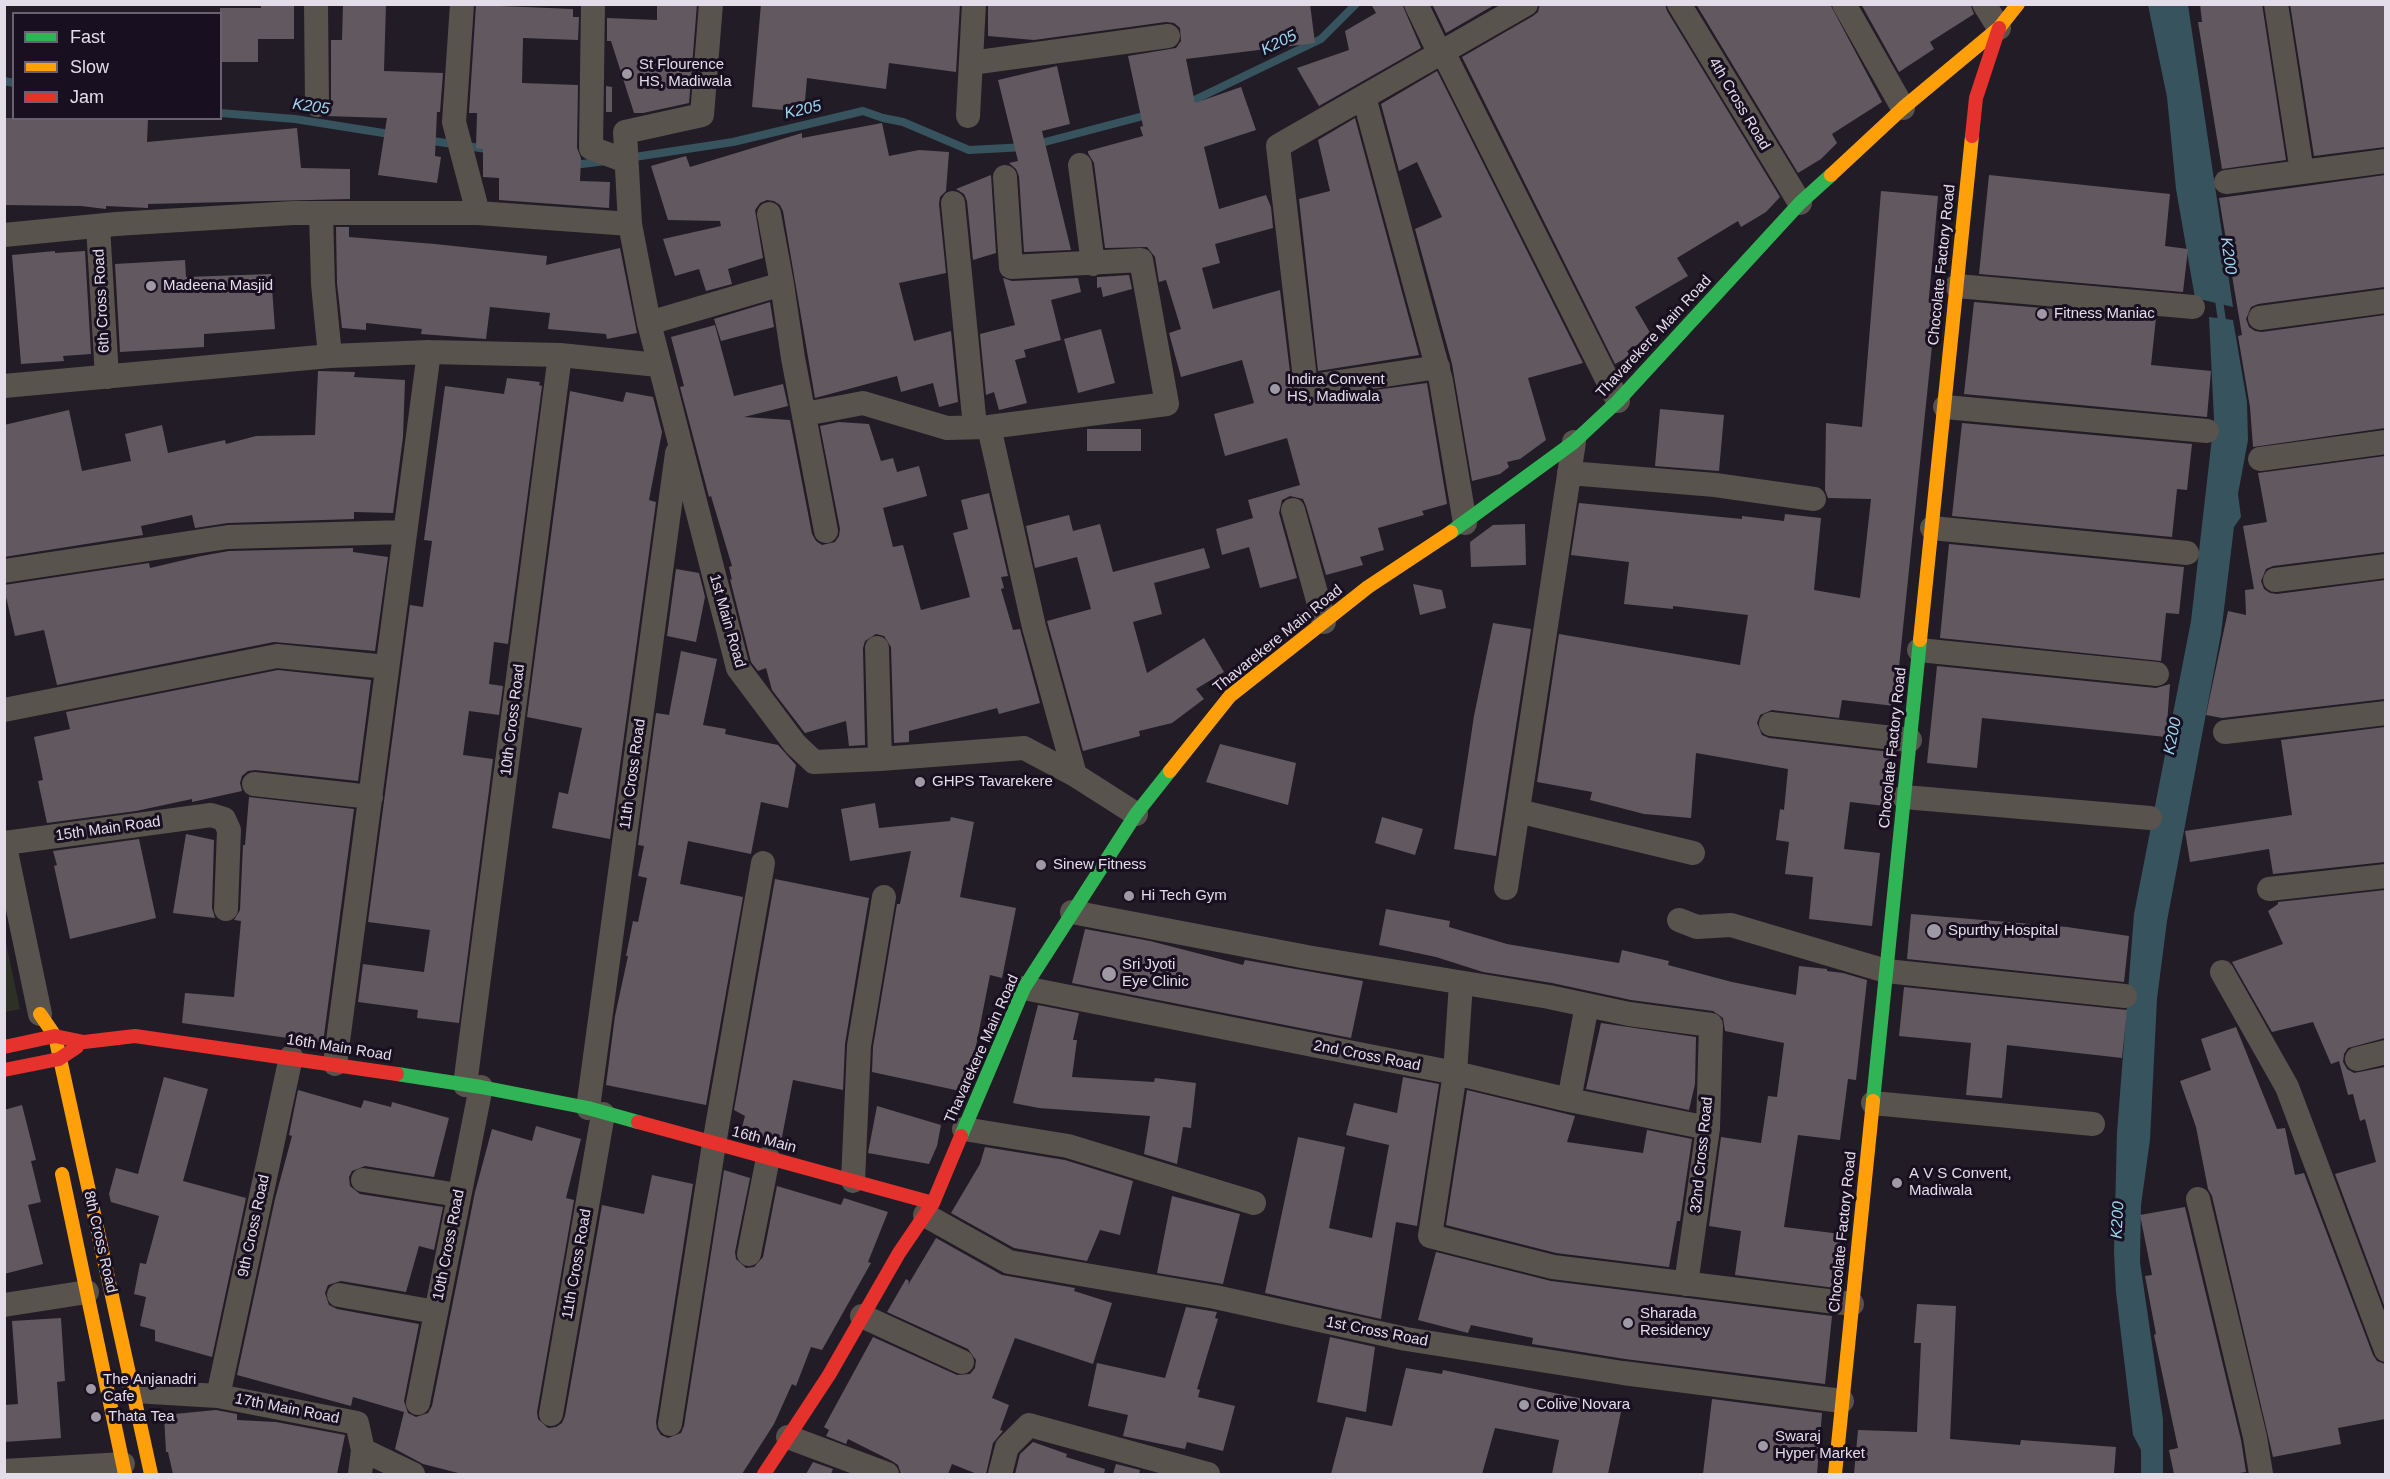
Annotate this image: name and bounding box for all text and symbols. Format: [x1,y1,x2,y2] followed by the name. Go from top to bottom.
[12,12,222,120] legend
[1258,26,1300,60] water label: K205
[70,27,105,47] text: Fast
[1704,55,1774,153] street label: 4th Cross Road
[639,56,732,91] place label: St Flourence HS, Madiwala
[70,57,109,77] text: Slow
[620,67,634,81] marker: St Flourence HS, Madiwala
[70,87,104,107] text: Jam
[291,95,331,119] water label: K205
[783,96,823,124] water label: K205
[1925,184,1959,346] street label: Chocolate Factory Road
[2216,236,2240,276] water label: K200
[90,248,114,354] street label: 6th Cross Road
[1593,272,1715,402] street label: Thavarekere Main Road
[163,277,273,295] place label: Madeena Masjid
[144,279,158,293] marker: Madeena Masjid
[2054,305,2155,323] place label: Fitness Maniac
[2035,307,2049,321] marker: Fitness Maniac
[1287,371,1385,406] place label: Indira Convent HS, Madiwala
[1268,382,1282,396] marker: Indira Convent HS, Madiwala
[705,572,749,670] street label: 1st Main Road
[1210,581,1346,697] street label: Thavarekere Main Road
[497,663,529,777] street label: 10th Cross Road
[1876,667,1910,829] street label: Chocolate Factory Road
[2160,716,2186,756] water label: K200
[616,718,650,830] street label: 11th Cross Road
[932,773,1053,791] place label: GHPS Tavarekere
[913,775,927,789] marker: GHPS Tavarekere
[54,813,162,845] street label: 15th Main Road
[1053,856,1146,874] place label: Sinew Fitness
[1034,858,1048,872] marker: Sinew Fitness
[1141,887,1227,905] place label: Hi Tech Gym
[1122,889,1136,903] marker: Hi Tech Gym
[1925,922,1943,940] marker: Spurthy Hospital
[1948,922,2058,940] place label: Spurthy Hospital
[1122,956,1189,991] place label: Sri Jyoti Eye Clinic
[1100,965,1118,983] marker: Sri Jyoti Eye Clinic
[941,972,1023,1126] street label: Thavarekere Main Road
[285,1031,393,1065] street label: 16th Main Road
[1312,1037,1422,1075] street label: 2nd Cross Road
[1687,1096,1717,1214] street label: 32nd Cross Road
[730,1123,798,1157] street label: 16th Main
[1826,1151,1860,1313] street label: Chocolate Factory Road
[1909,1165,2012,1200] place label: A V S Convent, Madiwala
[234,1173,274,1279] street label: 9th Cross Road
[1890,1176,1904,1190] marker: A V S Convent, Madiwala
[429,1188,469,1302] street label: 10th Cross Road
[80,1189,120,1295] street label: 8th Cross Road
[2107,1201,2129,1239] water label: K200
[558,1208,596,1320] street label: 11th Cross Road
[1640,1305,1710,1340] place label: Sharada Residency
[1325,1313,1429,1351] street label: 1st Cross Road
[1621,1316,1635,1330] marker: Sharada Residency
[103,1371,196,1406] place label: The Anjanadri Cafe
[84,1382,98,1396] marker: The Anjanadri Cafe
[233,1390,341,1428] street label: 17th Main Road
[1536,1396,1630,1414] place label: Colive Novara
[1517,1398,1531,1412] marker: Colive Novara
[108,1408,175,1426] place label: Thata Tea
[89,1410,103,1424] marker: Thata Tea
[1775,1428,1865,1463] place label: Swaraj Hyper Market
[1756,1439,1770,1453] marker: Swaraj Hyper Market

